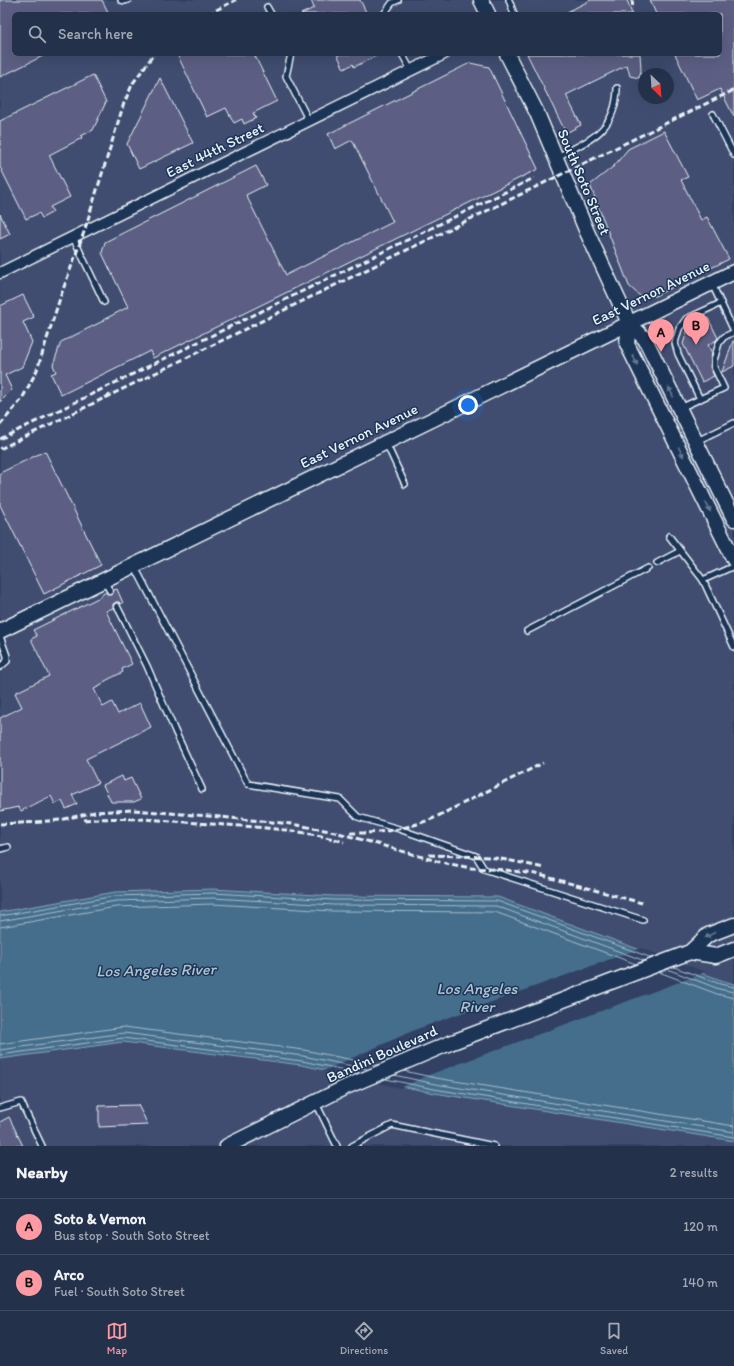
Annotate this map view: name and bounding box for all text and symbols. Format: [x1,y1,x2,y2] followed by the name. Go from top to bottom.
[12,12,722,56] search box
[26,23,48,45] icon: search
[58,25,133,43] text: Search here
[638,68,674,104] north arrow
[163,118,267,181] street label: East 44th Street
[554,126,615,238] street label: South Soto Street
[589,257,713,329] street label: East Vernon Avenue
[683,312,709,345] pin: B
[648,319,674,352] pin: A
[632,354,638,366] one-way arrow
[668,386,674,398] one-way arrow
[458,395,478,415] your location
[297,400,421,472] street label: East Vernon Avenue
[678,447,684,458] one-way arrow
[705,501,711,513] one-way arrow
[704,932,716,939] one-way arrow
[96,959,218,981] water label: Los Angeles River
[437,979,518,1016] water label: Los Angeles River
[324,1021,441,1087] street label: Bandini Boulevard
[16,1162,68,1182] text: Nearby
[670,1165,718,1180] text: 2 results
[54,1210,146,1228] text: Soto & Vernon
[25,1219,33,1234] text: A
[683,1219,718,1234] text: 120 m
[54,1228,210,1243] text: Bus stop · South Soto Street
[54,1266,84,1284] text: Arco
[25,1275,33,1290] text: B
[682,1275,718,1290] text: 140 m
[54,1284,185,1299] text: Fuel · South Soto Street
[106,1320,128,1357] tab: Map
[340,1320,388,1357] tab: Directions
[600,1320,628,1357] tab: Saved

